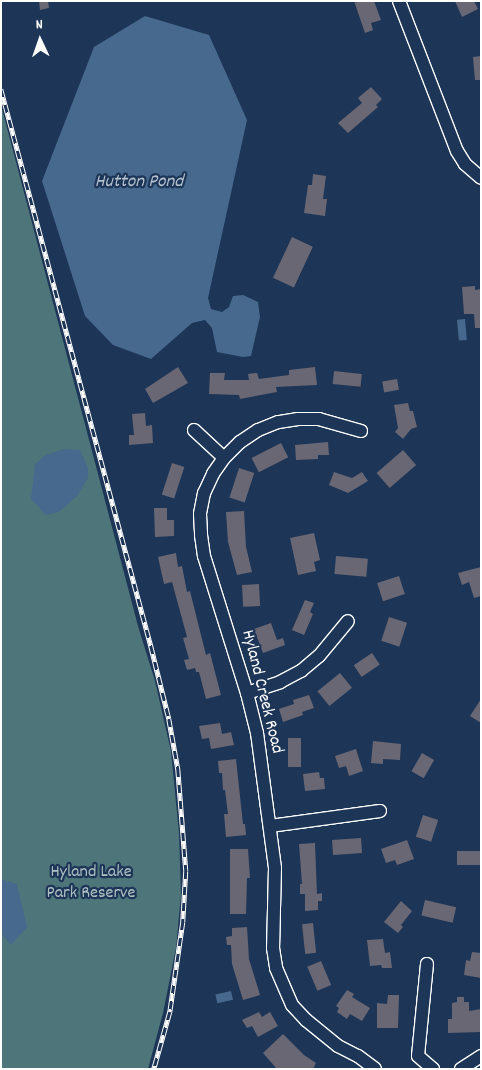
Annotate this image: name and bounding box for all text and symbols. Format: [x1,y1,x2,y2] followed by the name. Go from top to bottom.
[15,15,65,65] north arrow
[35,15,43,35] text: N
[95,172,183,194] water label: Hutton Pond
[235,628,287,756] street label: Hyland Creek Road
[46,863,136,906] park label: Hyland Lake Park Reserve

